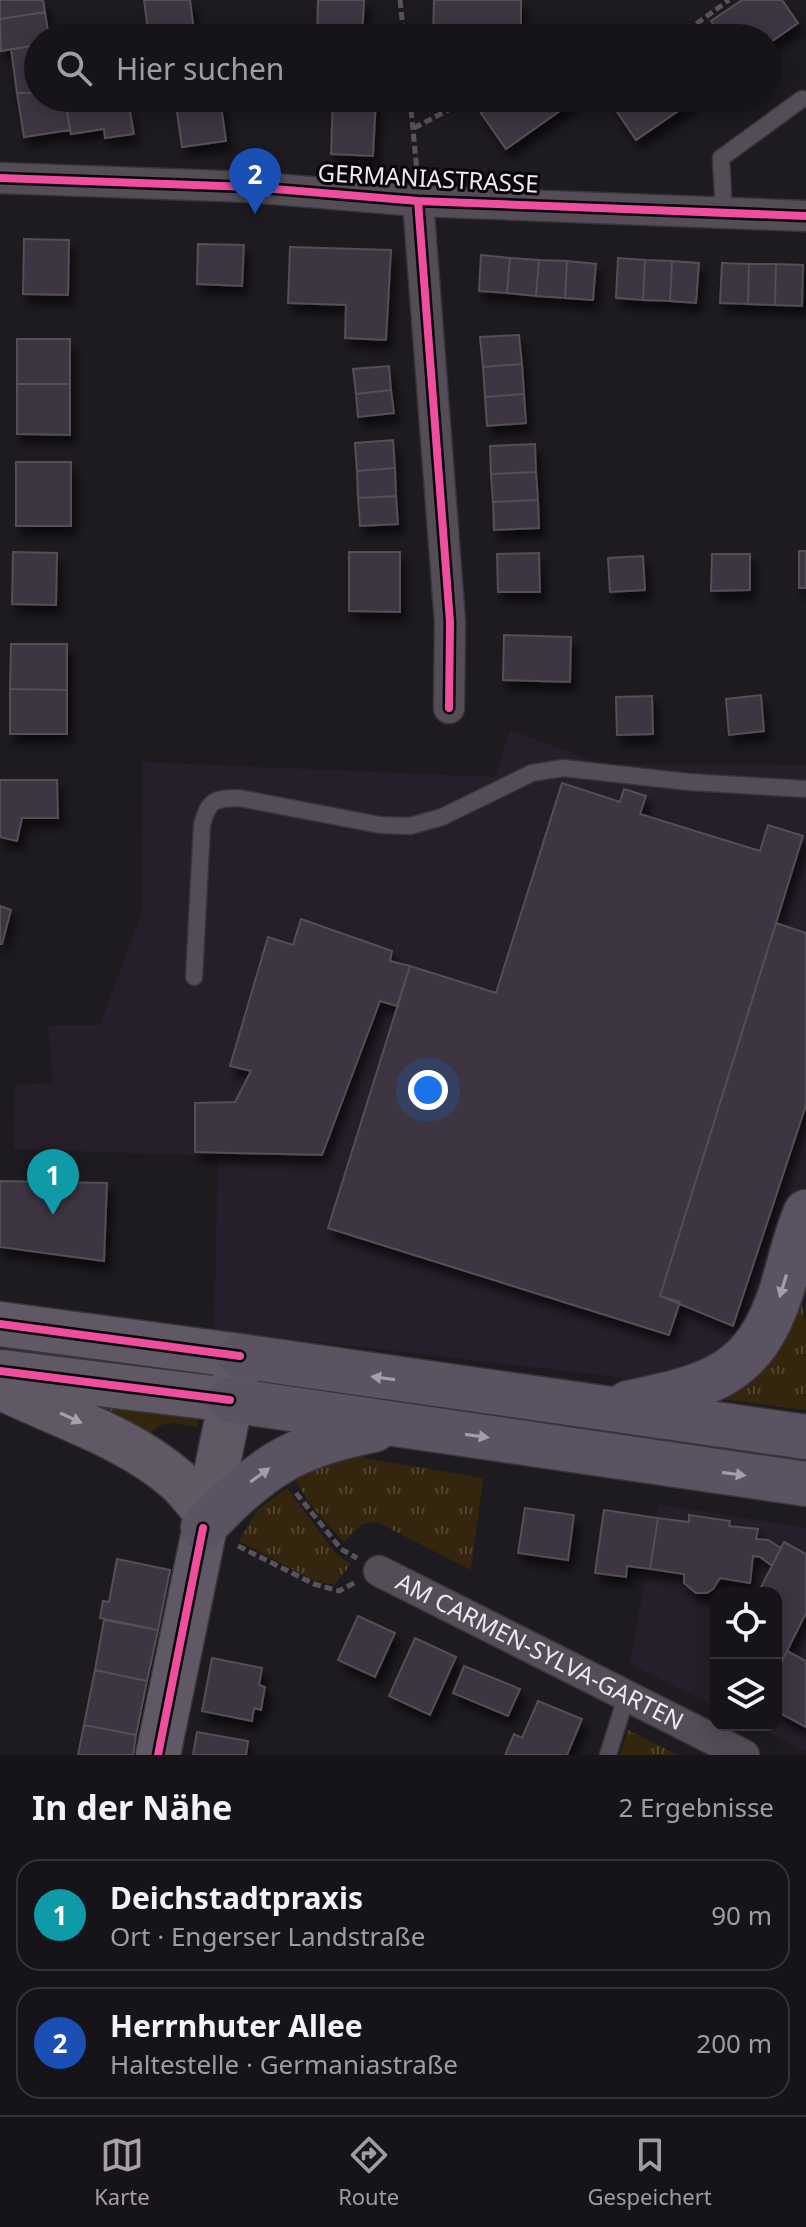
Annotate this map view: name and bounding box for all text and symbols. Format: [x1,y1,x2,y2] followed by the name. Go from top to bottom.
[24,24,782,112] search box
[52,46,96,90] icon: search
[116,48,284,89] text: Hier suchen
[229,148,281,214] pin: 2
[317,155,539,200] street label: GERMANIASTRASSE
[408,1070,448,1110] your location
[27,1149,79,1215] pin: 1
[776,1275,789,1299] one-way arrow
[370,1371,395,1384] one-way arrow
[60,1411,83,1425] one-way arrow
[465,1430,490,1443] one-way arrow
[249,1467,271,1483] one-way arrow
[722,1468,747,1481] one-way arrow
[391,1564,690,1737] street label: AM CARMEN-SYLVA-GARTEN
[710,1587,782,1731] map controls
[710,1587,782,1659] button: locate
[710,1659,782,1731] button: layers
[32,1784,232,1830] text: In der Nähe
[618,1789,774,1825] text: 2 Ergebnisse
[110,1877,363,1918] text: Deichstadtpraxis
[53,1897,67,1933] text: 1
[711,1897,772,1933] text: 90 m
[110,1918,425,1954] text: Ort · Engerser Landstraße
[110,2005,363,2046] text: Herrnhuter Allee
[53,2025,67,2061] text: 2
[696,2025,772,2061] text: 200 m
[110,2046,458,2082] text: Haltestelle · Germaniastraße
[94,2133,150,2211] tab: Karte
[338,2133,399,2211] tab: Route
[588,2133,712,2211] tab: Gespeichert

